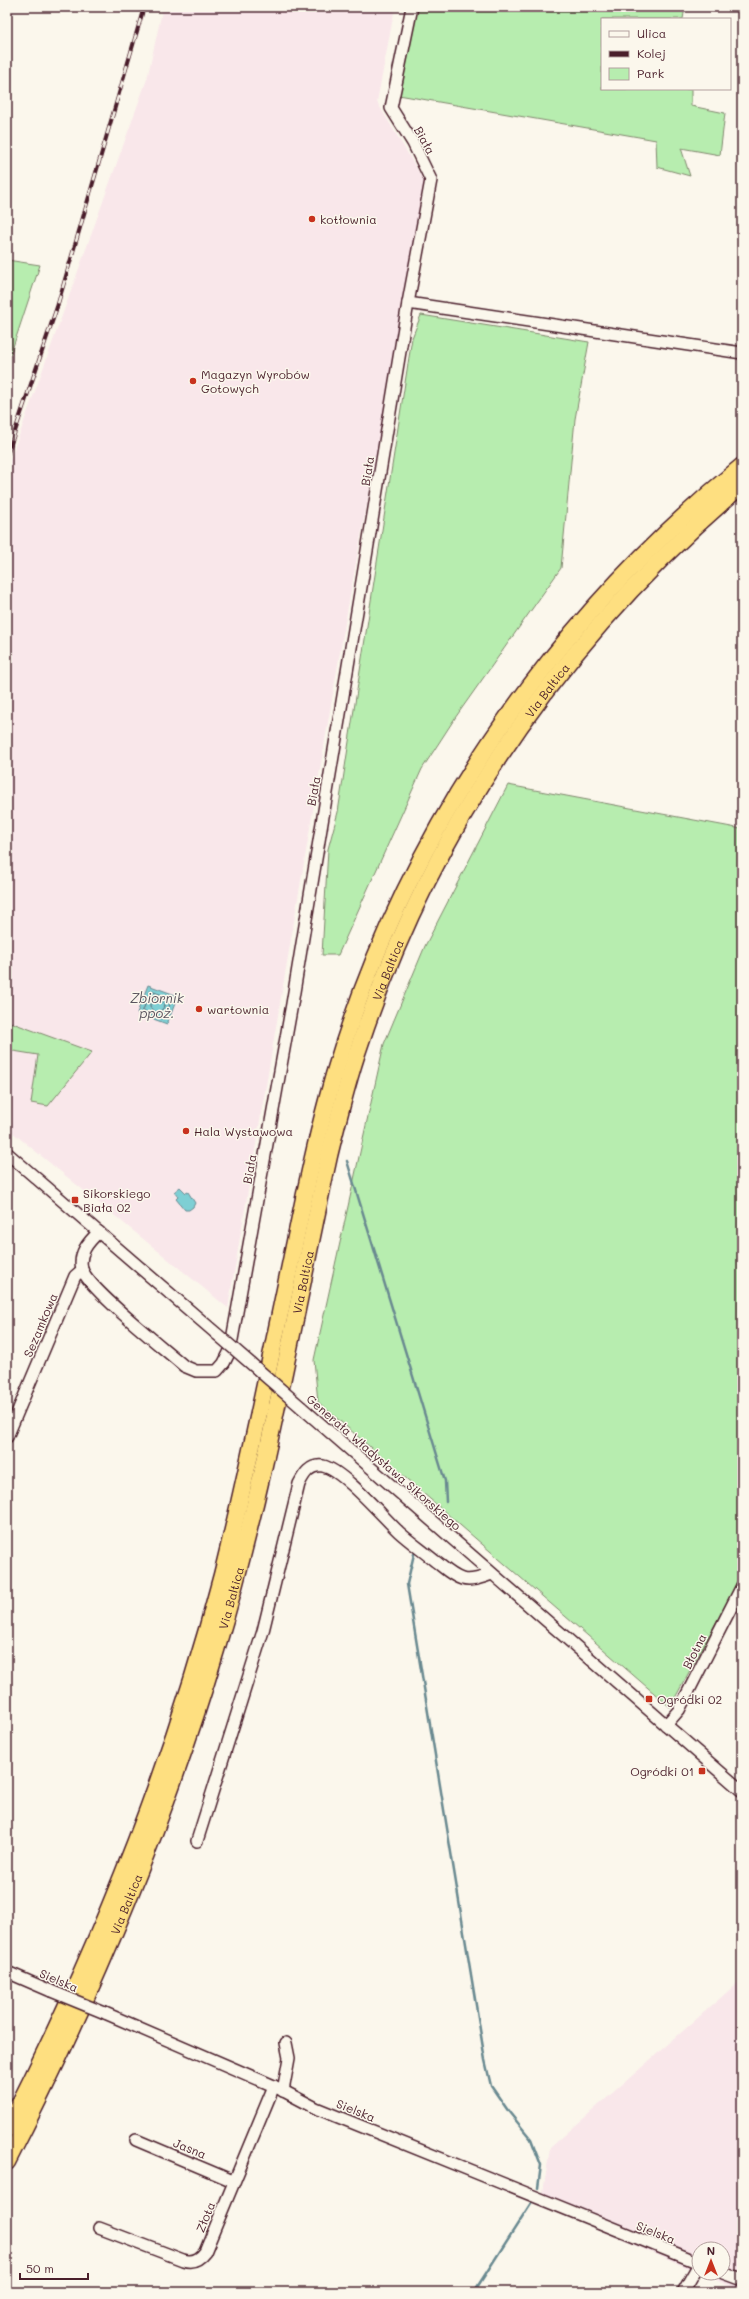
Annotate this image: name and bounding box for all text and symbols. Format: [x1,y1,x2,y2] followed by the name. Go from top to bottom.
[601,18,731,90] legend
[637,25,666,41] text: Ulica
[637,45,666,61] text: Kolej
[637,65,664,81] text: Park
[411,123,439,157] street label: Biała
[320,211,377,227] place label: kotłownia
[307,214,317,224] marker: kotłownia
[201,366,310,396] place label: Magazyn Wyrobów Gotowych
[188,376,198,386] marker: Magazyn Wyrobów Gotowych
[357,455,377,487] street label: Biała
[521,660,573,720] street label: Via Baltica
[303,775,323,807] street label: Biała
[368,937,407,1003] street label: Via Baltica
[130,989,185,1021] water label: Zbiornik ppoż.
[207,1001,269,1017] place label: wartownia
[194,1004,204,1014] marker: wartownia
[194,1123,293,1139] place label: Hala Wystawowa
[181,1126,191,1136] marker: Hala Wystawowa
[239,1153,259,1185] street label: Biała
[83,1185,150,1215] place label: Sikorskiego Biała 02
[70,1195,80,1205] marker: Sikorskiego Biała 02
[288,1249,317,1315] street label: Via Baltica
[19,1290,61,1360] street label: Sezamkowa
[303,1390,465,1534] street label: Generała Władysława Sikorskiego
[215,1565,247,1631] street label: Via Baltica
[678,1631,710,1671] street label: Błotna
[657,1691,722,1707] place label: Ogródki 02
[644,1694,654,1704] marker: Ogródki 02
[630,1763,694,1779] place label: Ogródki 01
[697,1766,707,1776] marker: Ogródki 01
[106,1872,145,1937] street label: Via Baltica
[37,1965,81,1995] street label: Sielska
[334,2095,378,2125] street label: Sielska
[171,2134,209,2162] street label: Jasna
[192,2199,218,2235] street label: Złota
[634,2217,678,2247] street label: Sielska
[691,2241,731,2281] north arrow
[707,2243,715,2258] text: N
[20,2255,88,2281] scale bar
[26,2260,54,2276] text: 50 m

